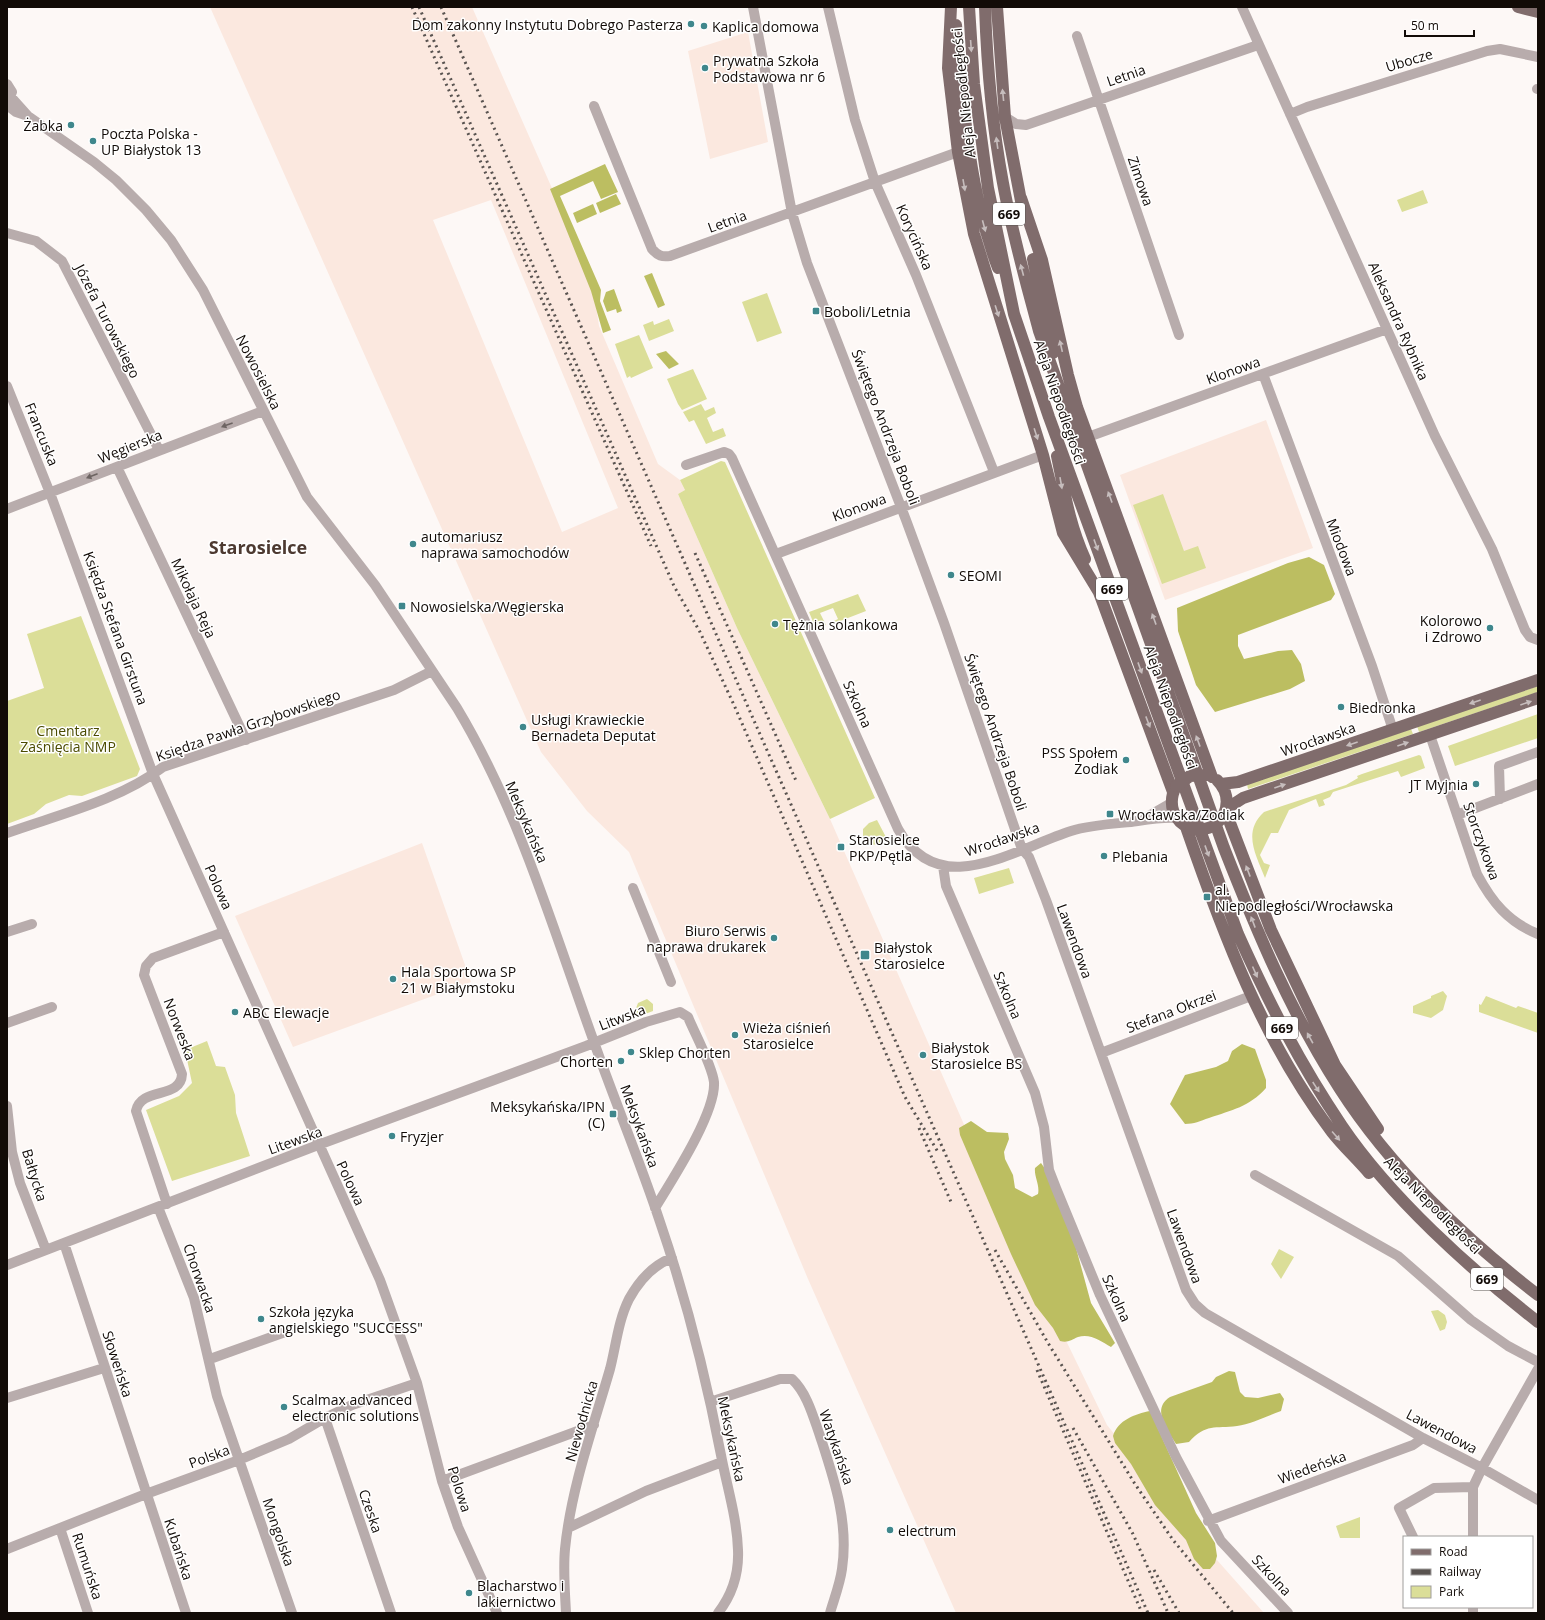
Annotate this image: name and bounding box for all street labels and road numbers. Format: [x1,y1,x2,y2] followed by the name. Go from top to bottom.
[947,27,979,159] street label: Aleja Niepodległości
[1383,44,1435,76] street label: Ubocze
[1104,59,1148,91] street label: Letnia
[1124,154,1158,208] street label: Zimowa
[892,201,938,273] street label: Korycińska
[993,203,1025,225] road number: 669
[705,205,749,237] street label: Letnia
[70,259,145,381] street label: Józefa Turowskiego
[1364,259,1434,383] street label: Aleksandra Rybnika
[232,331,286,413] street label: Nowosielska
[1030,337,1090,467] street label: Aleja Niepodległości
[848,347,924,507] street label: Świętego Andrzeja Boboli
[1203,351,1263,389] street label: Klonowa
[21,400,63,468] street label: Francuska
[95,425,165,467] street label: Węgierska
[829,488,889,526] street label: Klonowa
[1322,516,1362,578] street label: Miodowa
[79,549,153,707] street label: Księdza Stefana Girstuna
[167,555,221,641] street label: Mikołaja Reja
[1096,578,1128,600] road number: 669
[1140,642,1202,772] street label: Aleja Niepodległości
[960,651,1032,813] street label: Świętego Andrzeja Boboli
[839,677,877,731] street label: Szkolna
[153,684,343,766] street label: Księdza Pawła Grzybowskiego
[1278,717,1358,761] street label: Wrocławska
[501,778,553,866] street label: Meksykańska
[1459,799,1505,883] street label: Storczykowa
[962,817,1042,861] street label: Wrocławska
[201,861,237,913] street label: Polowa
[1053,901,1097,981] street label: Lawendowa
[990,968,1026,1022] street label: Szkolna
[1123,985,1219,1037] street label: Stefana Okrzei
[159,995,201,1063] street label: Norweska
[596,999,648,1035] street label: Litwska
[1266,1017,1298,1039] road number: 669
[616,1082,664,1170] street label: Meksykańska
[265,1121,325,1159] street label: Litewska
[18,1146,52,1204] street label: Bałtycka
[1380,1152,1486,1258] street label: Aleja Niepodległości
[332,1157,370,1209] street label: Polowa
[1163,1206,1207,1286] street label: Lawendowa
[179,1241,221,1315] street label: Chorwacka
[1471,1268,1503,1290] road number: 669
[1098,1271,1136,1325] street label: Szkolna
[98,1328,138,1400] street label: Słoweńska
[560,1378,602,1464] street label: Niewodnicka
[714,1394,750,1484] street label: Meksykańska
[1403,1404,1481,1458] street label: Lawendowa
[815,1407,859,1487] street label: Watykańska
[186,1440,232,1472] street label: Polska
[1275,1446,1349,1488] street label: Wiedeńska
[444,1464,476,1514] street label: Polowa
[355,1487,387,1535] street label: Czeska
[258,1495,300,1569] street label: Mongolska
[160,1516,198,1582] street label: Kubańska
[68,1530,108,1602] street label: Rumuńska
[1248,1550,1296,1600] street label: Szkolna

